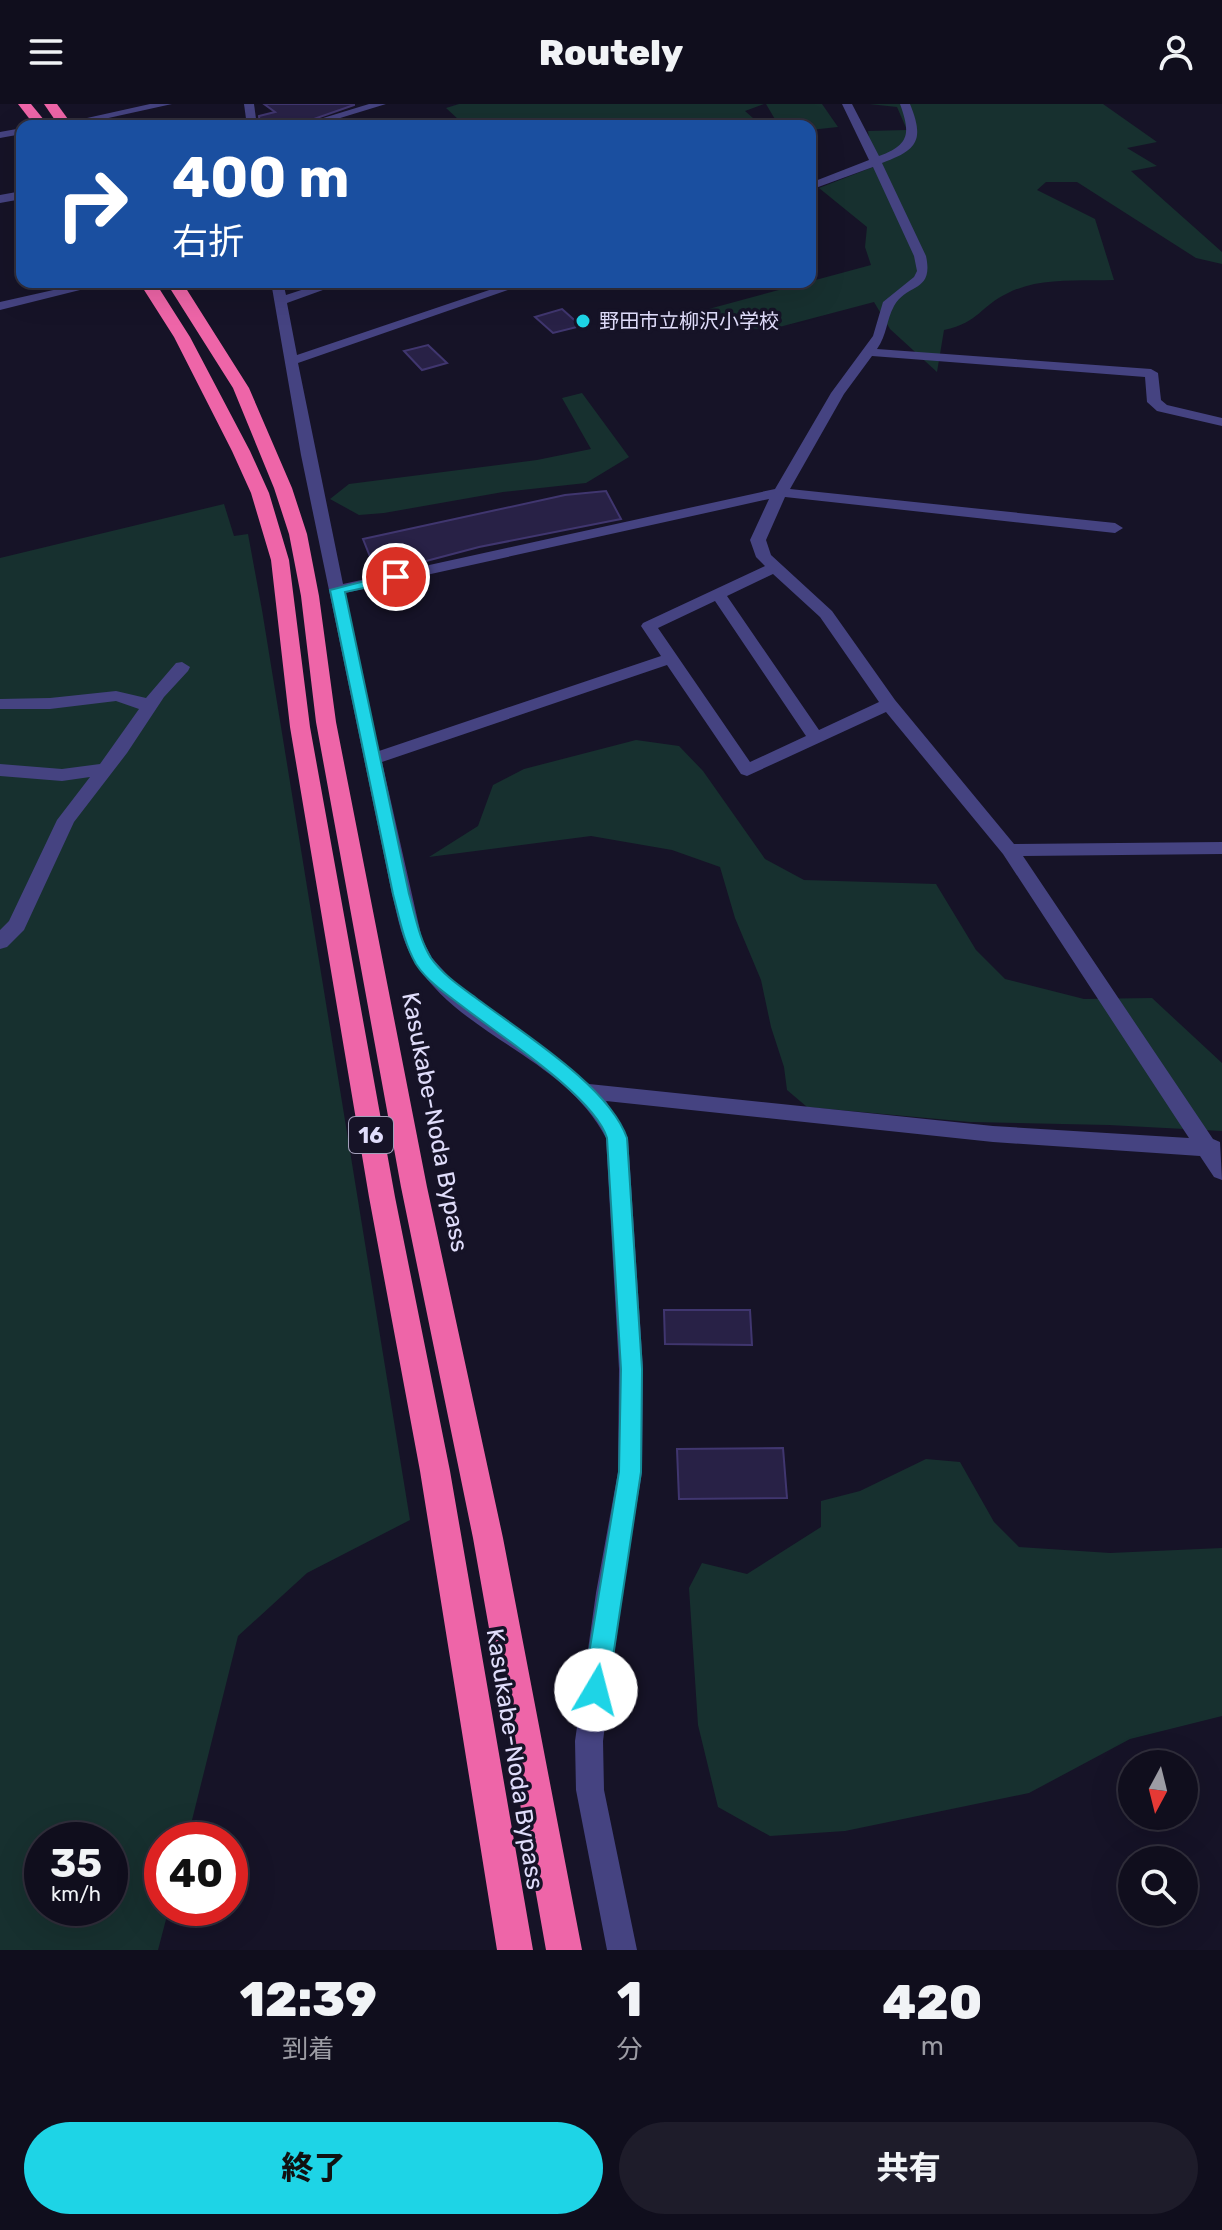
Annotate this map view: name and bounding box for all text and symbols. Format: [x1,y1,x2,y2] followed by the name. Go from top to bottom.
[24,30,68,74] icon: menu
[1154,30,1198,74] icon: person
[539,31,683,74] text: Routely
[172,145,350,211] text: 400 m
[40,152,144,256] icon: right
[172,220,244,263] text: 右折
[599,309,779,333] place label: 野田市立柳沢小学校
[574,312,592,330] marker: 野田市立柳沢小学校
[362,543,430,611] pin
[374,555,418,599] icon: arrive
[396,990,474,1254] street label: Kasukabe-Noda Bypass
[349,1117,393,1153] road number: 16
[481,1626,549,1892] street label: Kasukabe-Noda Bypass
[554,1648,638,1732] position arrow
[1118,1750,1198,1830] north arrow
[1118,1750,1198,1926] map controls
[144,1822,248,1926] speed limit sign: 40
[50,1840,102,1887] text: 35
[1118,1846,1198,1926] button: search
[51,1882,101,1906] text: km/h
[240,1971,377,2028] text: 12:39
[617,1971,642,2028] text: 1
[882,1974,982,2031] text: 420
[921,2031,944,2062] text: m
[282,2034,334,2065] text: 到着
[617,2034,643,2065] text: 分
[24,2122,603,2214] button: 終了
[619,2122,1198,2214] button: 共有

